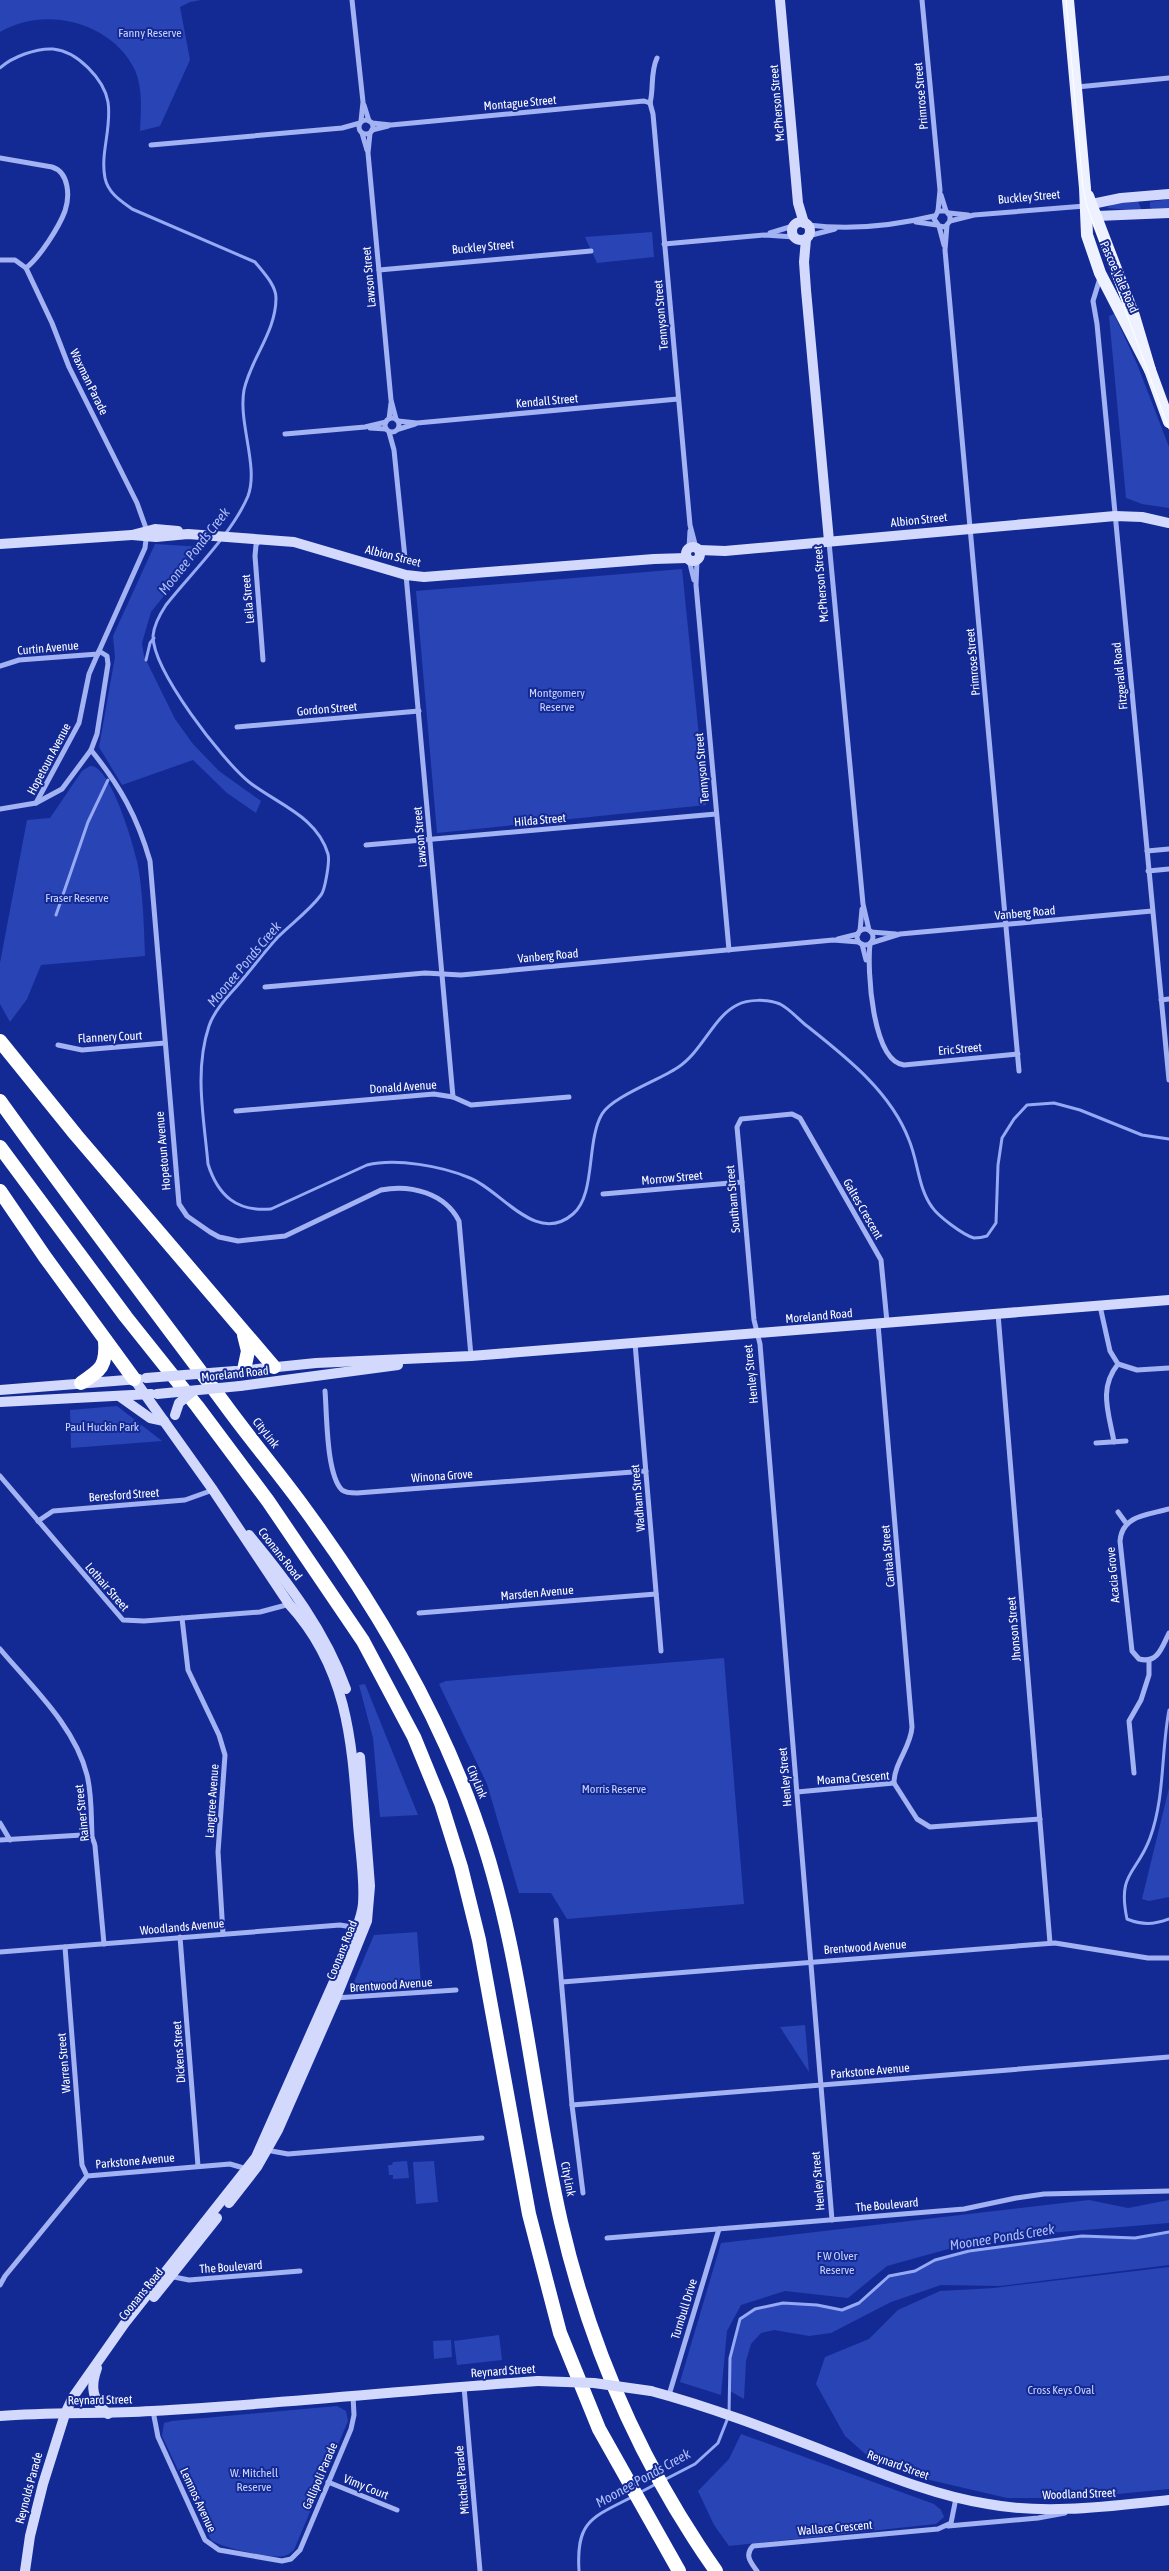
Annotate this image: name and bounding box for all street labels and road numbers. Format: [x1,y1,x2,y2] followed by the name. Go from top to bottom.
[911,61,931,130] street label: Primrose Street
[767,64,787,142] street label: McPherson Street
[483,93,557,113] street label: Montague Street
[997,187,1061,207] street label: Buckley Street
[451,237,515,257] street label: Buckley Street
[1097,239,1141,315] street label: Pascoe Vale Road
[359,245,379,308] street label: Lawson Street
[651,279,671,351] street label: Tennyson Street
[67,347,111,417] street label: Waxman Parade
[515,391,579,411] street label: Kendall Street
[890,510,949,530] street label: Albion Street
[364,542,423,570] street label: Albion Street
[811,545,831,623] street label: McPherson Street
[239,573,257,624] street label: Leila Street
[963,627,983,696] street label: Primrose Street
[17,638,79,658] street label: Curtin Avenue
[1109,641,1131,711] street label: Fitzgerald Road
[296,699,358,719] street label: Gordon Street
[24,721,74,797] street label: Hopetoun Avenue
[692,732,712,804] street label: Tennyson Street
[410,805,430,868] street label: Lawson Street
[513,811,567,829] street label: Hilda Street
[994,903,1056,923] street label: Vanberg Road
[517,946,579,966] street label: Vanberg Road
[77,1028,143,1046] street label: Flannery Court
[938,1040,983,1058] street label: Eric Street
[369,1078,437,1096] street label: Donald Avenue
[153,1111,173,1191] street label: Hopetoun Avenue
[723,1164,743,1233] street label: Southam Street
[641,1168,704,1188] street label: Morrow Street
[840,1176,886,1242] street label: Galtes Crescent
[785,1306,853,1326] street label: Moreland Road
[741,1343,761,1404] street label: Henley Street
[201,1364,269,1384] street label: Moreland Road
[250,1415,283,1452] street label: CityLink
[628,1463,648,1532] street label: Wadham Street
[411,1467,473,1485] street label: Winona Grove
[88,1486,160,1504] street label: Beresford Street
[878,1524,898,1588] street label: Cantala Street
[255,1525,305,1583] street label: Coonans Road
[1104,1546,1122,1604] street label: Acacia Grove
[82,1560,132,1614] street label: Lothair Street
[500,1583,574,1603] street label: Marsden Avenue
[1004,1596,1024,1662] street label: Jhonson Street
[775,1746,795,1807] street label: Henley Street
[464,1763,491,1802] street label: CityLink
[202,1764,222,1838] street label: Langtree Avenue
[816,1768,890,1788] street label: Moama Crescent
[72,1783,92,1842] street label: Rainer Street
[139,1916,225,1938] street label: Woodlands Avenue
[324,1918,360,1982] street label: Coonans Road
[823,1937,907,1957] street label: Brentwood Avenue
[349,1975,433,1995] street label: Brentwood Avenue
[170,2020,188,2084] street label: Dickens Street
[54,2032,74,2094] street label: Warren Street
[830,2061,910,2081] street label: Parkstone Avenue
[808,2150,828,2211] street label: Henley Street
[95,2151,175,2171] street label: Parkstone Avenue
[558,2160,578,2198] street label: CityLink
[855,2195,919,2215] street label: The Boulevard
[199,2258,263,2276] street label: The Boulevard
[116,2265,166,2323] street label: Coonans Road
[668,2277,700,2341] street label: Turnbull Drive
[470,2362,536,2380] street label: Reynard Street
[67,2392,133,2408] street label: Reynard Street
[300,2440,340,2512] street label: Gallipoli Parade
[452,2445,472,2515] street label: Mitchell Parade
[865,2447,931,2483] street label: Reynard Street
[13,2451,45,2525] street label: Reynolds Parade
[177,2466,219,2534] street label: Lemnos Avenue
[341,2472,391,2503] street label: Vimy Court
[1042,2486,1117,2502] street label: Woodland Street
[797,2518,874,2538] street label: Wallace Crescent

